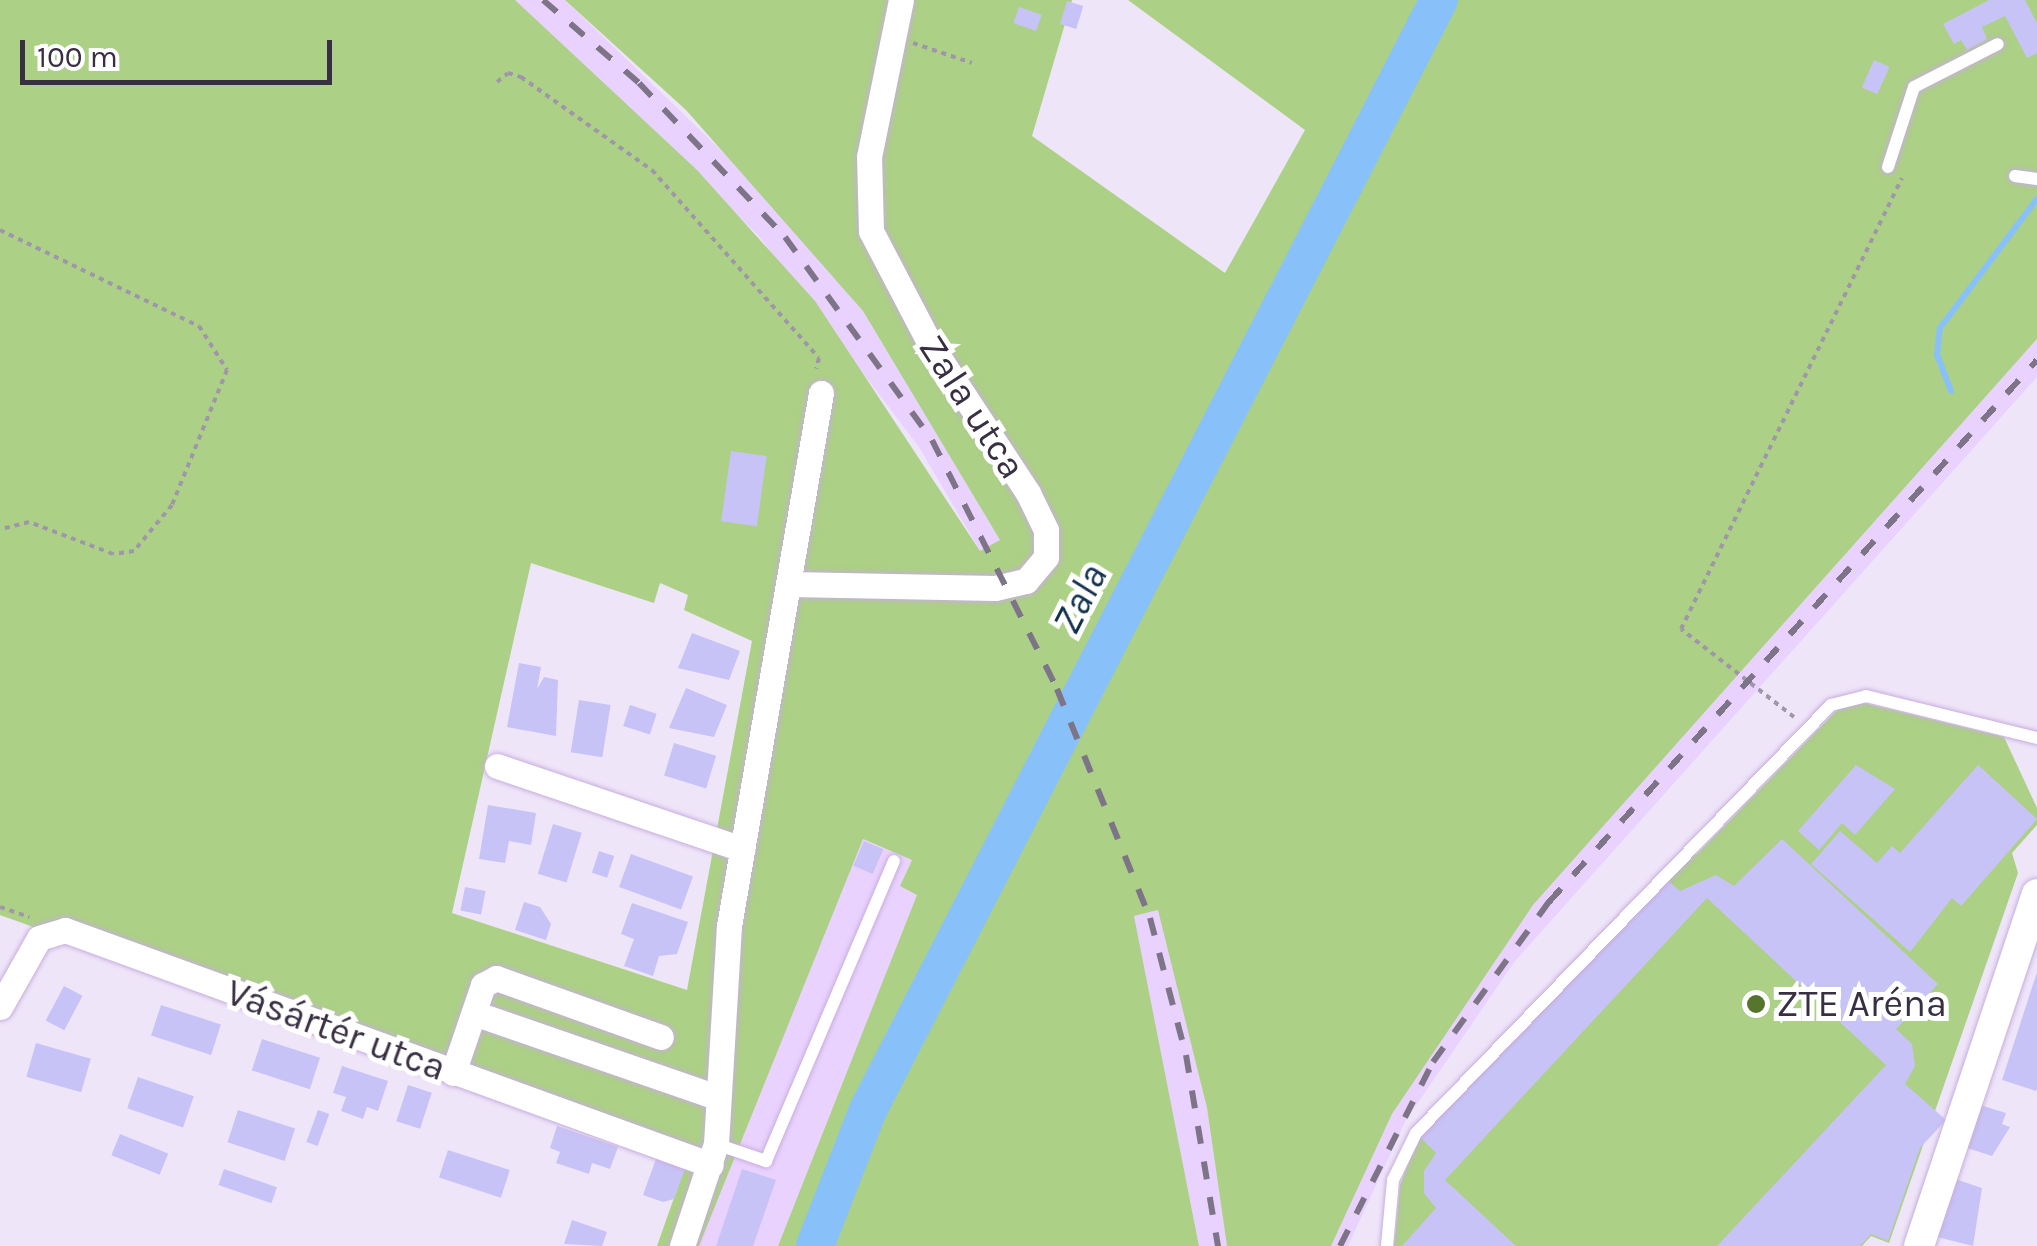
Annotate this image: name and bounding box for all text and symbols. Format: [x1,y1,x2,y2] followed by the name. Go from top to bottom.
[25,20,338,82] scale bar
[37,39,118,75] text: 100 m
[909,327,1035,487] street label: Zala utca
[1042,556,1118,642] water label: Zala
[220,969,452,1091] street label: Vásártér utca
[1776,981,1947,1027] place label: ZTE Aréna
[1745,993,1767,1015] marker: ZTE Aréna

